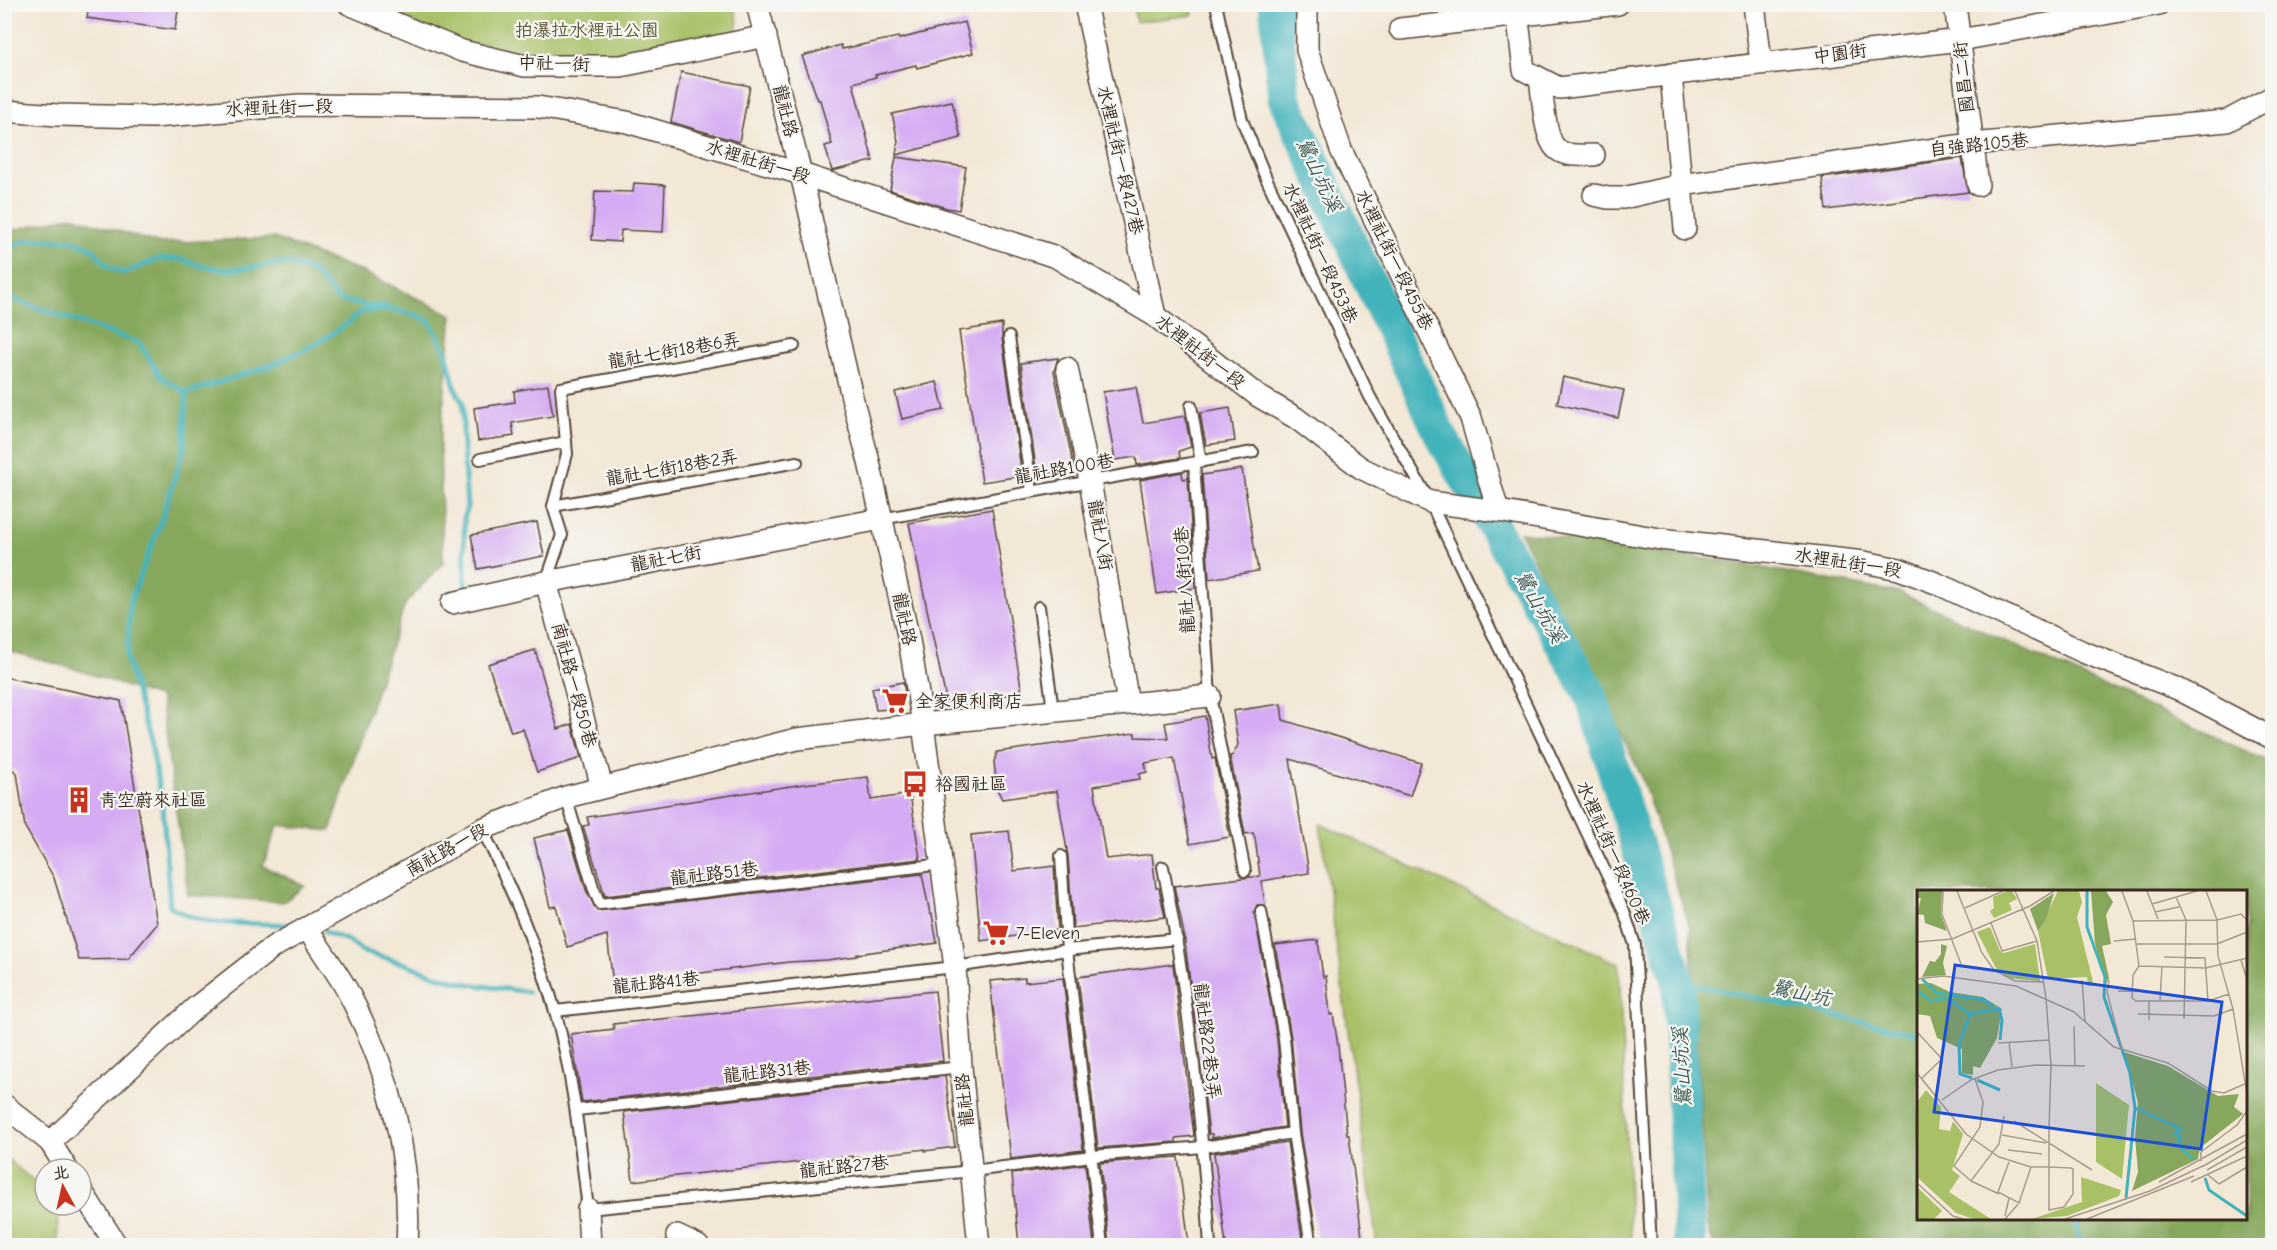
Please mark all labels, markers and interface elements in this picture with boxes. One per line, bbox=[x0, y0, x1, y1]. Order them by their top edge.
park label: 拍瀑拉水裡社公園 bbox=[515, 20, 659, 41]
street label: 中園街 bbox=[1812, 40, 1868, 68]
street label: 國昌二街 bbox=[1950, 40, 1978, 114]
street label: 中社一街 bbox=[518, 52, 590, 76]
street label: 龍社路 bbox=[768, 82, 802, 140]
street label: 水裡社街一段427巷 bbox=[1093, 83, 1147, 237]
street label: 水裡社街一段 bbox=[225, 96, 333, 120]
street label: 自強路105巷 bbox=[1928, 129, 2030, 161]
water label: 鷺山坑溪 bbox=[1292, 134, 1347, 217]
street label: 水裡社街一段 bbox=[703, 136, 813, 188]
street label: 水裡社街一段453巷 bbox=[1278, 179, 1362, 327]
street label: 水裡社街一段455巷 bbox=[1351, 186, 1437, 334]
street label: 水裡社街一段 bbox=[1151, 310, 1249, 394]
street label: 龍社七街18巷6弄 bbox=[606, 329, 742, 373]
street label: 龍社七街18巷2弄 bbox=[604, 446, 740, 490]
street label: 龍社路100巷 bbox=[1012, 450, 1116, 488]
street label: 龍社八街 bbox=[1083, 498, 1117, 572]
street label: 龍社八街10巷 bbox=[1171, 525, 1199, 635]
street label: 龍社七街 bbox=[629, 542, 703, 576]
street label: 水裡社街一段 bbox=[1793, 544, 1903, 582]
water label: 鷺山坑溪 bbox=[1510, 567, 1570, 648]
street label: 龍社路 bbox=[888, 590, 920, 648]
street label: 南社路一段50巷 bbox=[547, 620, 601, 750]
supermarket icon: 全家便利商店 bbox=[880, 686, 910, 716]
place label: 全家便利商店 bbox=[915, 691, 1023, 712]
bus stop icon: 裕國社區 bbox=[900, 769, 930, 799]
place label: 裕國社區 bbox=[935, 774, 1007, 795]
street label: 水裡社街一段460巷 bbox=[1572, 778, 1654, 928]
building icon: 青空蔚來社區 bbox=[64, 785, 94, 815]
place label: 青空蔚來社區 bbox=[99, 790, 207, 811]
street label: 南社路一段 bbox=[403, 819, 491, 881]
street label: 龍社路51巷 bbox=[669, 858, 759, 890]
inset map bbox=[1917, 890, 2247, 1220]
supermarket icon: 7-Eleven bbox=[981, 918, 1011, 948]
place label: 7-Eleven bbox=[1016, 923, 1080, 944]
street label: 龍社路41巷 bbox=[611, 968, 701, 998]
water label: 鷺山坑 bbox=[1769, 976, 1835, 1011]
street label: 龍社路22巷3弄 bbox=[1189, 981, 1225, 1101]
water label: 鷺山坑溪 bbox=[1668, 1025, 1696, 1108]
street label: 龍社路31巷 bbox=[722, 1057, 812, 1087]
street label: 龍社路 bbox=[952, 1072, 978, 1128]
street label: 龍社路27巷 bbox=[798, 1152, 890, 1182]
north arrow bbox=[33, 1157, 93, 1217]
text: 北 bbox=[52, 1163, 70, 1183]

